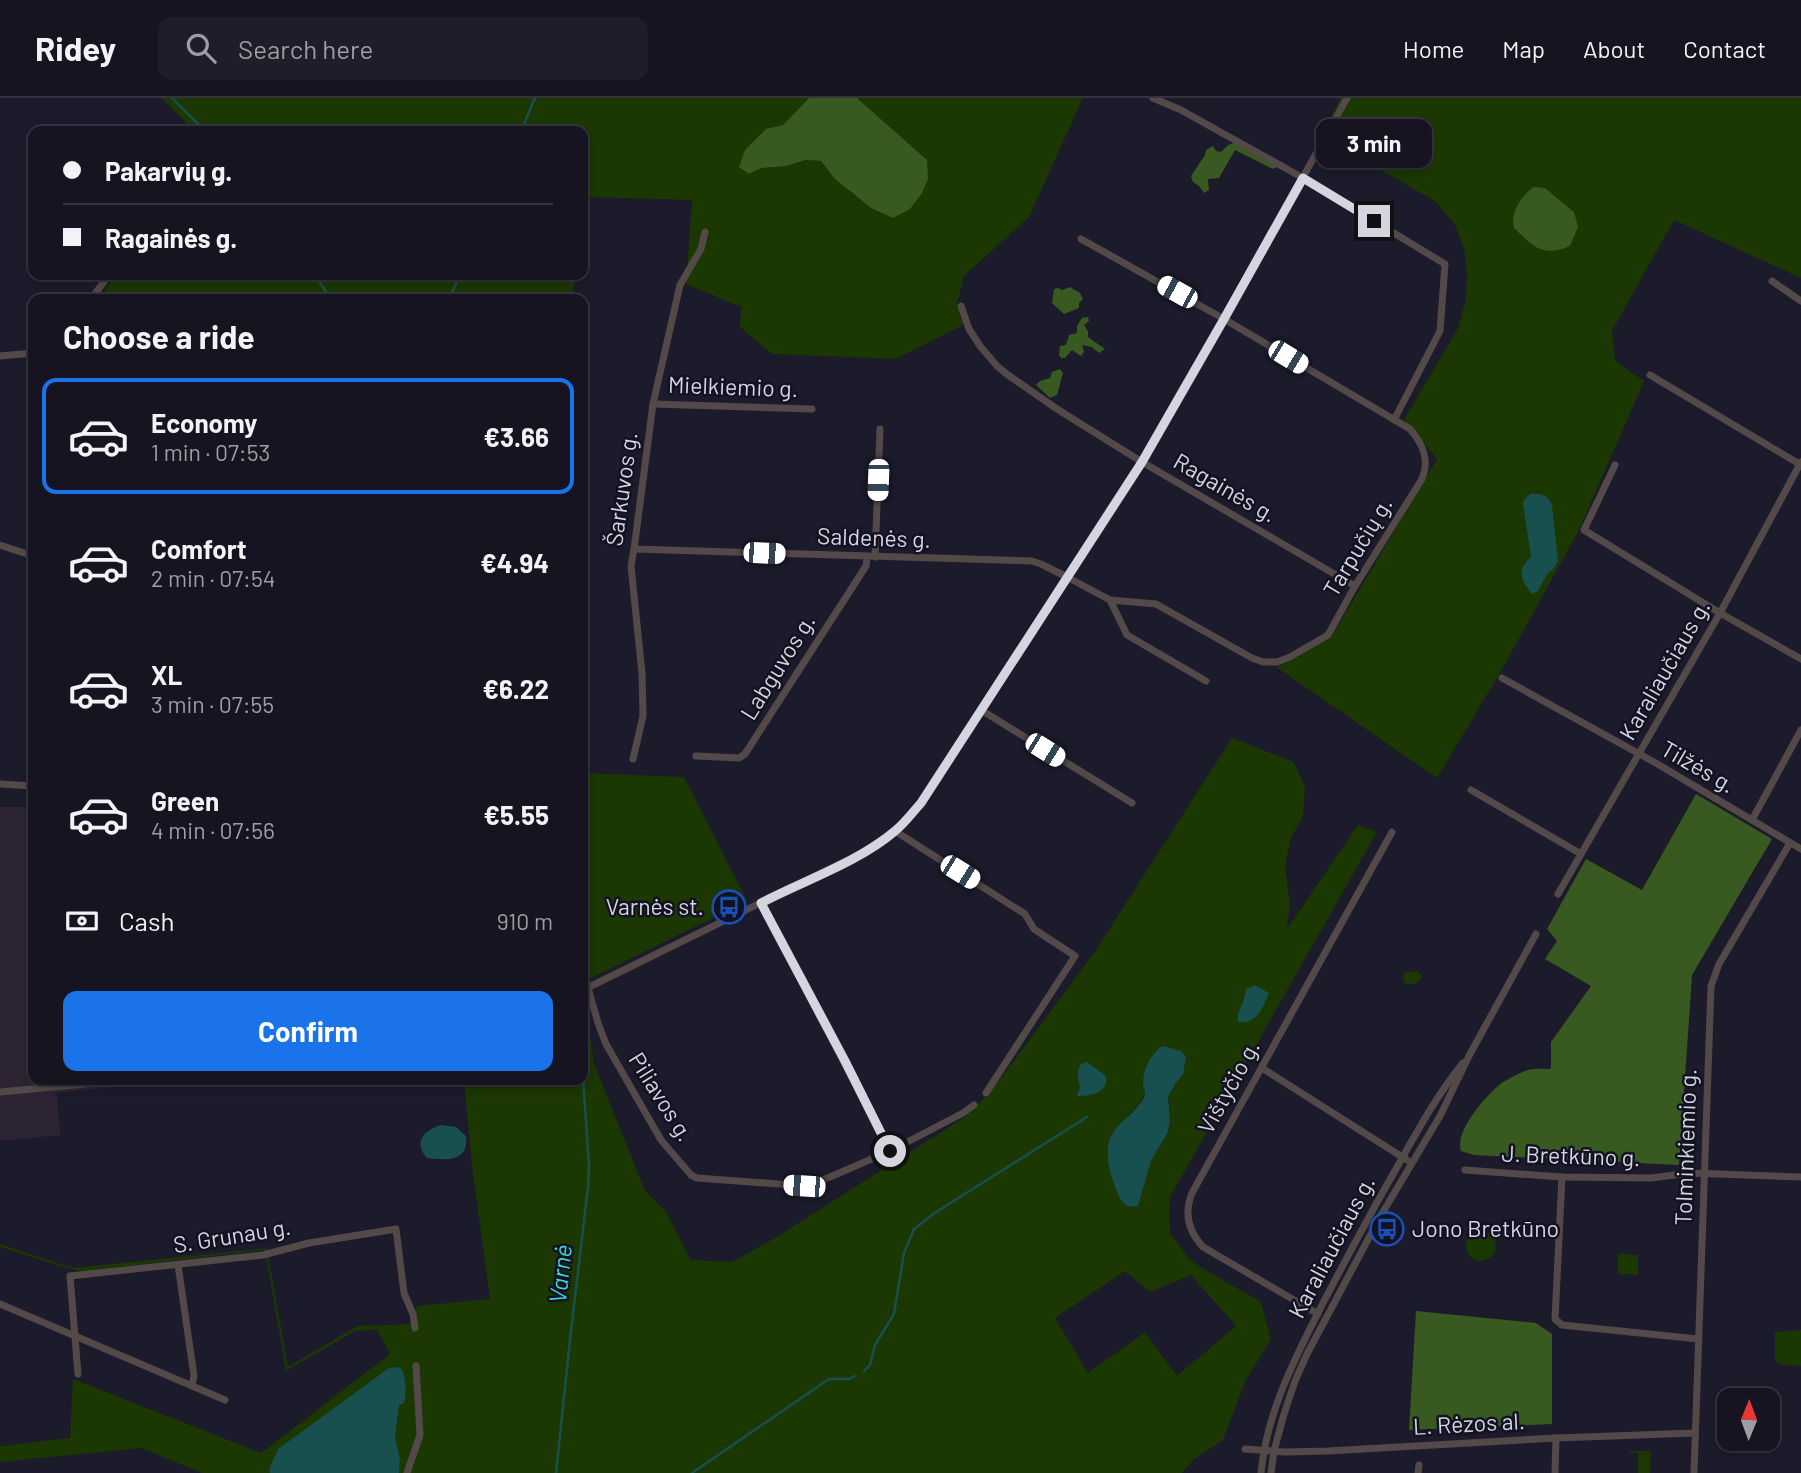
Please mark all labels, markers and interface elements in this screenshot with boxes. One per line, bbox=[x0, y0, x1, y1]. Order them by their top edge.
search box bbox=[158, 17, 648, 80]
text: Ridey bbox=[35, 28, 116, 68]
icon: search bbox=[182, 29, 220, 67]
text: Search here bbox=[238, 33, 373, 64]
text: Home bbox=[1403, 34, 1464, 63]
text: Map bbox=[1502, 34, 1545, 63]
text: About bbox=[1583, 34, 1645, 63]
text: Contact bbox=[1683, 34, 1766, 63]
callout: 3 min bbox=[1316, 120, 1432, 169]
text: 3 min bbox=[1347, 129, 1401, 157]
text: Pakarvių g. bbox=[105, 155, 232, 186]
route end bbox=[1358, 205, 1390, 237]
text: Ragainės g. bbox=[105, 222, 237, 253]
car bbox=[1154, 273, 1201, 311]
text: Choose a ride bbox=[63, 317, 255, 355]
car bbox=[1265, 337, 1312, 377]
street label: Mielkiemio g. bbox=[667, 370, 799, 402]
icon: car bbox=[67, 405, 130, 468]
text: Economy bbox=[151, 407, 257, 438]
text: €3.66 bbox=[484, 421, 549, 452]
street label: Šarkuvos g. bbox=[599, 430, 643, 548]
text: 1 min · 07:53 bbox=[151, 438, 270, 466]
street label: Ragainės g. bbox=[1169, 446, 1282, 528]
car bbox=[867, 459, 890, 501]
street label: Tarpučių g. bbox=[1316, 492, 1398, 601]
street label: Saldenės g. bbox=[817, 521, 931, 553]
icon: car bbox=[67, 531, 130, 594]
text: Comfort bbox=[151, 533, 247, 564]
car bbox=[743, 542, 786, 564]
text: €4.94 bbox=[480, 547, 549, 578]
text: 2 min · 07:54 bbox=[151, 564, 275, 592]
street label: Karaliaučiaus g. bbox=[1613, 594, 1716, 745]
street label: Labguvos g. bbox=[734, 608, 821, 725]
icon: car bbox=[67, 657, 130, 720]
text: XL bbox=[151, 659, 182, 690]
text: €6.22 bbox=[482, 673, 549, 704]
text: 3 min · 07:55 bbox=[151, 690, 274, 718]
car bbox=[1022, 730, 1069, 770]
street label: Tilžės g. bbox=[1657, 734, 1740, 798]
icon: car bbox=[67, 783, 130, 846]
text: Green bbox=[151, 785, 219, 816]
text: €5.55 bbox=[483, 799, 549, 830]
text: 4 min · 07:56 bbox=[151, 816, 275, 844]
car bbox=[937, 852, 984, 892]
bus stop icon: Varnės st. bbox=[710, 888, 748, 926]
place label: Varnės st. bbox=[606, 892, 704, 920]
icon: cash bbox=[63, 902, 101, 940]
text: Cash bbox=[119, 905, 174, 936]
text: 910 m bbox=[497, 907, 553, 935]
button: Confirm bbox=[63, 991, 553, 1071]
street label: Vištyčio g. bbox=[1191, 1035, 1265, 1138]
street label: Piliavos g. bbox=[624, 1047, 700, 1146]
street label: Tolminkiemio g. bbox=[1668, 1068, 1702, 1226]
route start bbox=[874, 1135, 906, 1167]
street label: J. Bretkūno g. bbox=[1501, 1139, 1641, 1171]
street label: Karaliaučiaus g. bbox=[1282, 1170, 1380, 1323]
car bbox=[783, 1174, 826, 1198]
bus stop icon: Jono Bretkūno bbox=[1368, 1210, 1406, 1248]
street label: S. Grunau g. bbox=[171, 1212, 293, 1258]
place label: Jono Bretkūno bbox=[1412, 1214, 1559, 1242]
water label: Varnė bbox=[542, 1243, 577, 1305]
north arrow bbox=[1717, 1388, 1780, 1451]
map controls bbox=[1717, 1388, 1780, 1451]
street label: L. Rėzos al. bbox=[1412, 1406, 1526, 1440]

